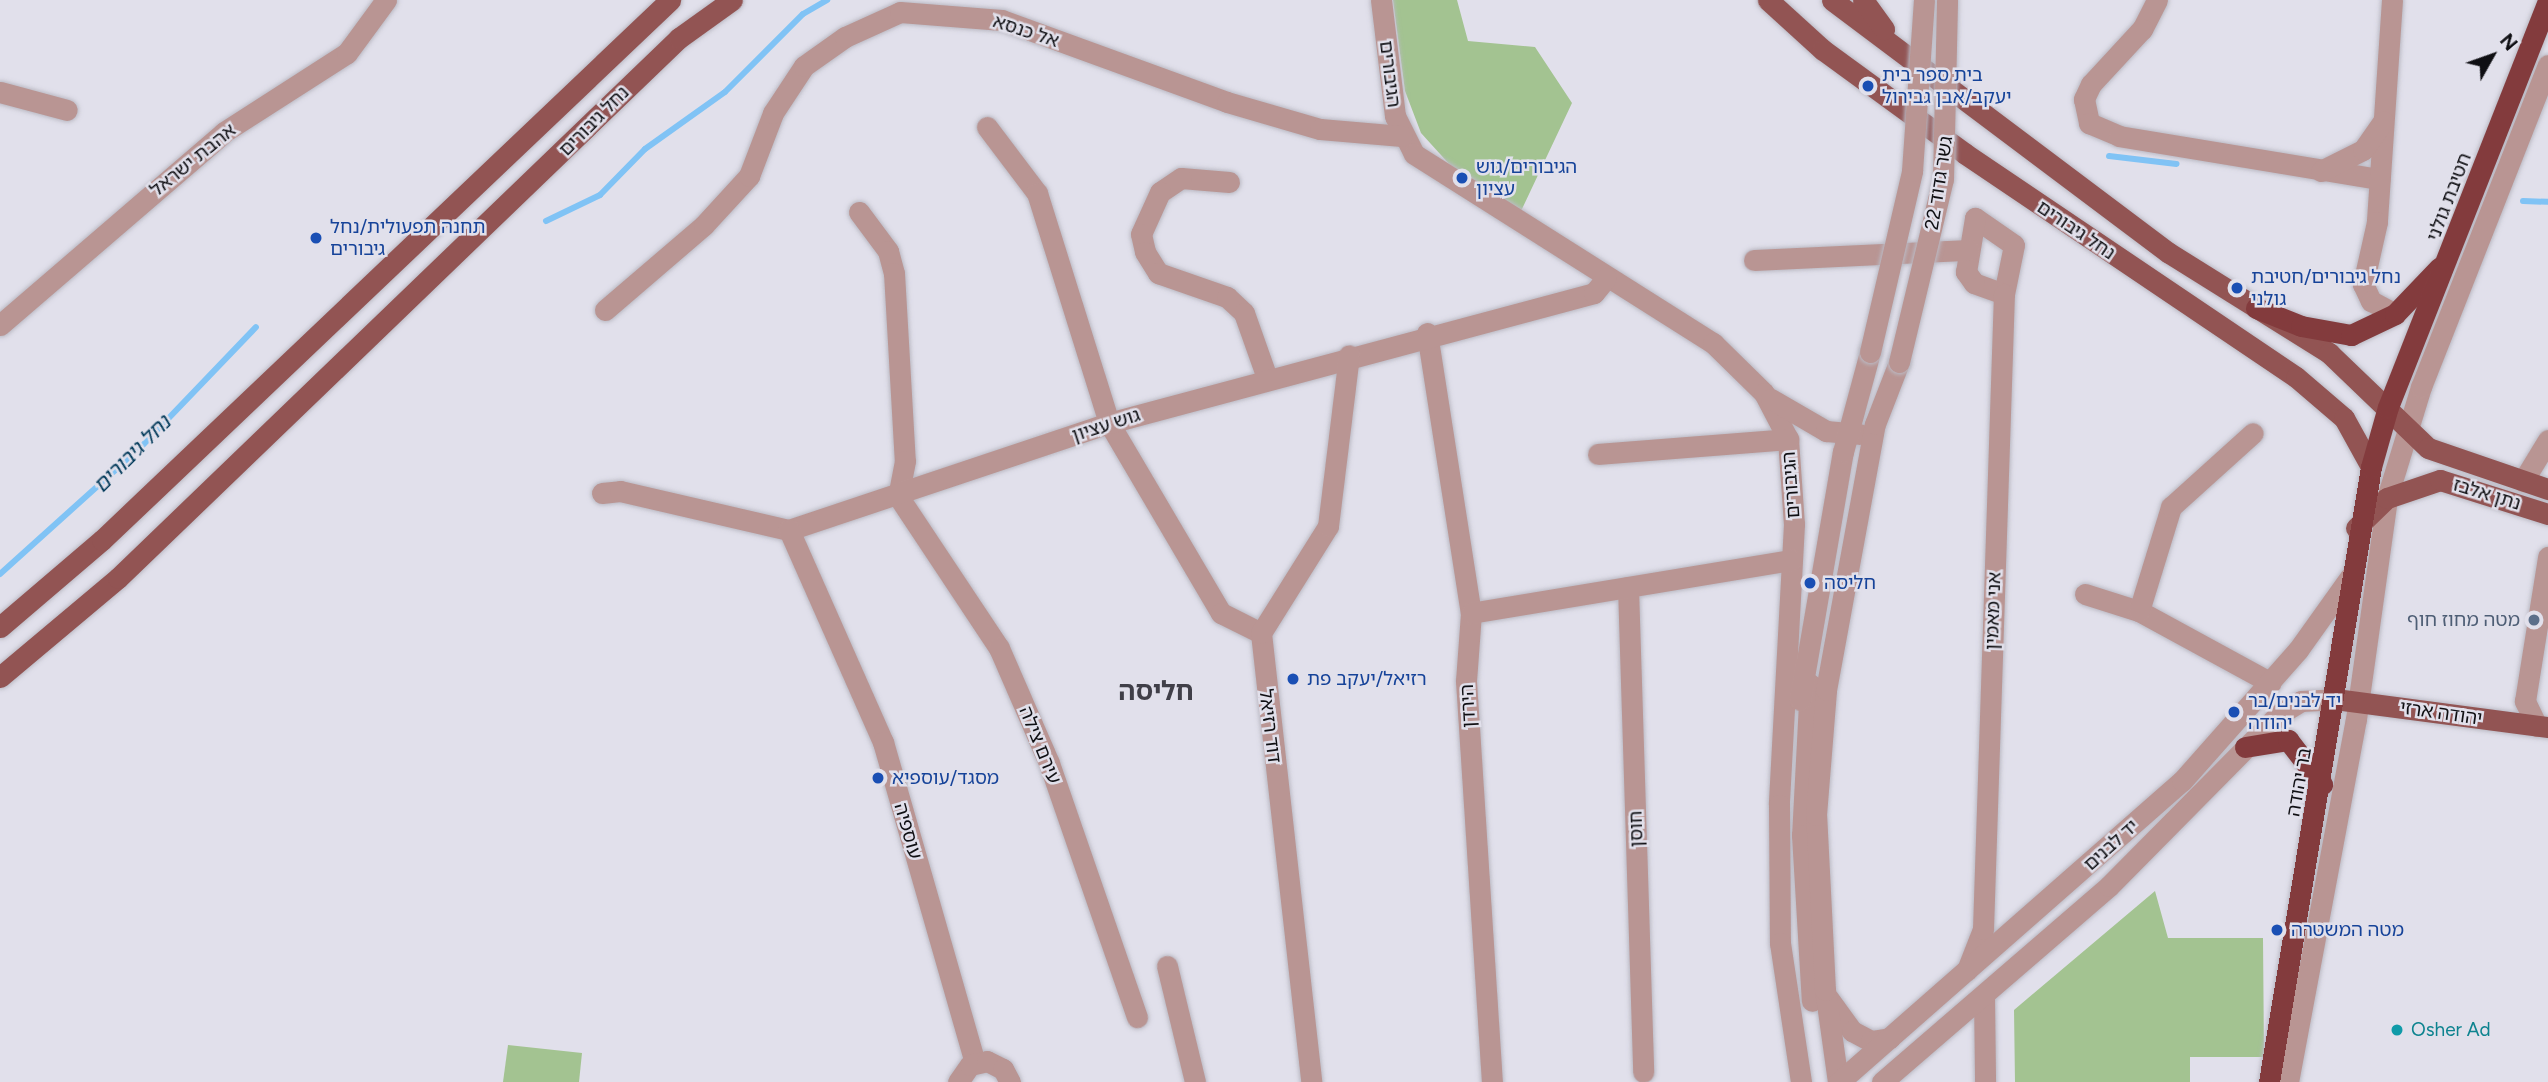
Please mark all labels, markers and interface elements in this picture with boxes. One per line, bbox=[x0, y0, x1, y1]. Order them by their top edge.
street label: אל כנסא bbox=[990, 10, 1062, 52]
north arrow bbox=[2457, 21, 2527, 91]
text: N bbox=[2495, 29, 2522, 55]
street label: הגיבורים bbox=[1375, 39, 1405, 109]
place label: בית ספר בית יעקב/אבן גבירול bbox=[1882, 64, 2012, 108]
marker: בית ספר בית יעקב/אבן גבירול bbox=[1860, 78, 1876, 94]
street label: נחל גיבורים bbox=[554, 81, 634, 161]
street label: אהבת ישראל bbox=[146, 119, 240, 201]
street label: גשר גדוד 22 bbox=[1920, 134, 1958, 232]
street label: חטיבת גולני bbox=[2422, 150, 2476, 244]
place label: הגיבורים/גוש עציון bbox=[1476, 156, 1577, 200]
marker: הגיבורים/גוש עציון bbox=[1454, 170, 1470, 186]
street label: נחל גיבורים bbox=[2032, 195, 2120, 265]
place label: תחנה תפעולית/נחל גיבורים bbox=[330, 216, 486, 260]
marker: תחנה תפעולית/נחל גיבורים bbox=[308, 230, 324, 246]
place label: נחל גיבורים/חטיבת גולני bbox=[2251, 266, 2401, 310]
marker: נחל גיבורים/חטיבת גולני bbox=[2229, 280, 2245, 296]
street label: גוש עציון bbox=[1069, 403, 1143, 447]
water label: נחל גיבורים bbox=[88, 410, 176, 498]
street label: הגיבורים bbox=[1777, 451, 1805, 519]
street label: נתן אלבז bbox=[2451, 473, 2523, 515]
place label: חליסה bbox=[1824, 572, 1876, 594]
street label: אני מאמין bbox=[1980, 572, 2006, 650]
marker: חליסה bbox=[1802, 575, 1818, 591]
place label: מטה מחוז חוף bbox=[2407, 609, 2520, 631]
marker: מטה מחוז חוף bbox=[2526, 612, 2542, 628]
place label: רזיאל/יעקב פת bbox=[1307, 668, 1427, 690]
marker: רזיאל/יעקב פת bbox=[1285, 671, 1301, 687]
district label: חליסה bbox=[1118, 676, 1194, 708]
street label: הירדן bbox=[1455, 684, 1481, 728]
street label: דוד רזיאל bbox=[1254, 688, 1286, 764]
place label: יד לבנים/בר יהודה bbox=[2248, 690, 2341, 734]
street label: יהודה ארזי bbox=[2398, 696, 2484, 730]
street label: עירם צילה bbox=[1014, 703, 1066, 787]
marker: יד לבנים/בר יהודה bbox=[2226, 704, 2242, 720]
street label: בר יהודה bbox=[2282, 746, 2316, 818]
place label: מסגד/עוספיא bbox=[892, 767, 999, 789]
marker: מסגד/עוספיא bbox=[870, 770, 886, 786]
street label: עוספיה bbox=[889, 800, 927, 862]
street label: חוסן bbox=[1624, 810, 1648, 848]
street label: יד לבנים bbox=[2079, 815, 2143, 875]
place label: מטה המשטרה bbox=[2291, 919, 2404, 941]
marker: מטה המשטרה bbox=[2269, 922, 2285, 938]
place label: Osher Ad bbox=[2411, 1019, 2491, 1041]
marker: Osher Ad bbox=[2389, 1022, 2405, 1038]

